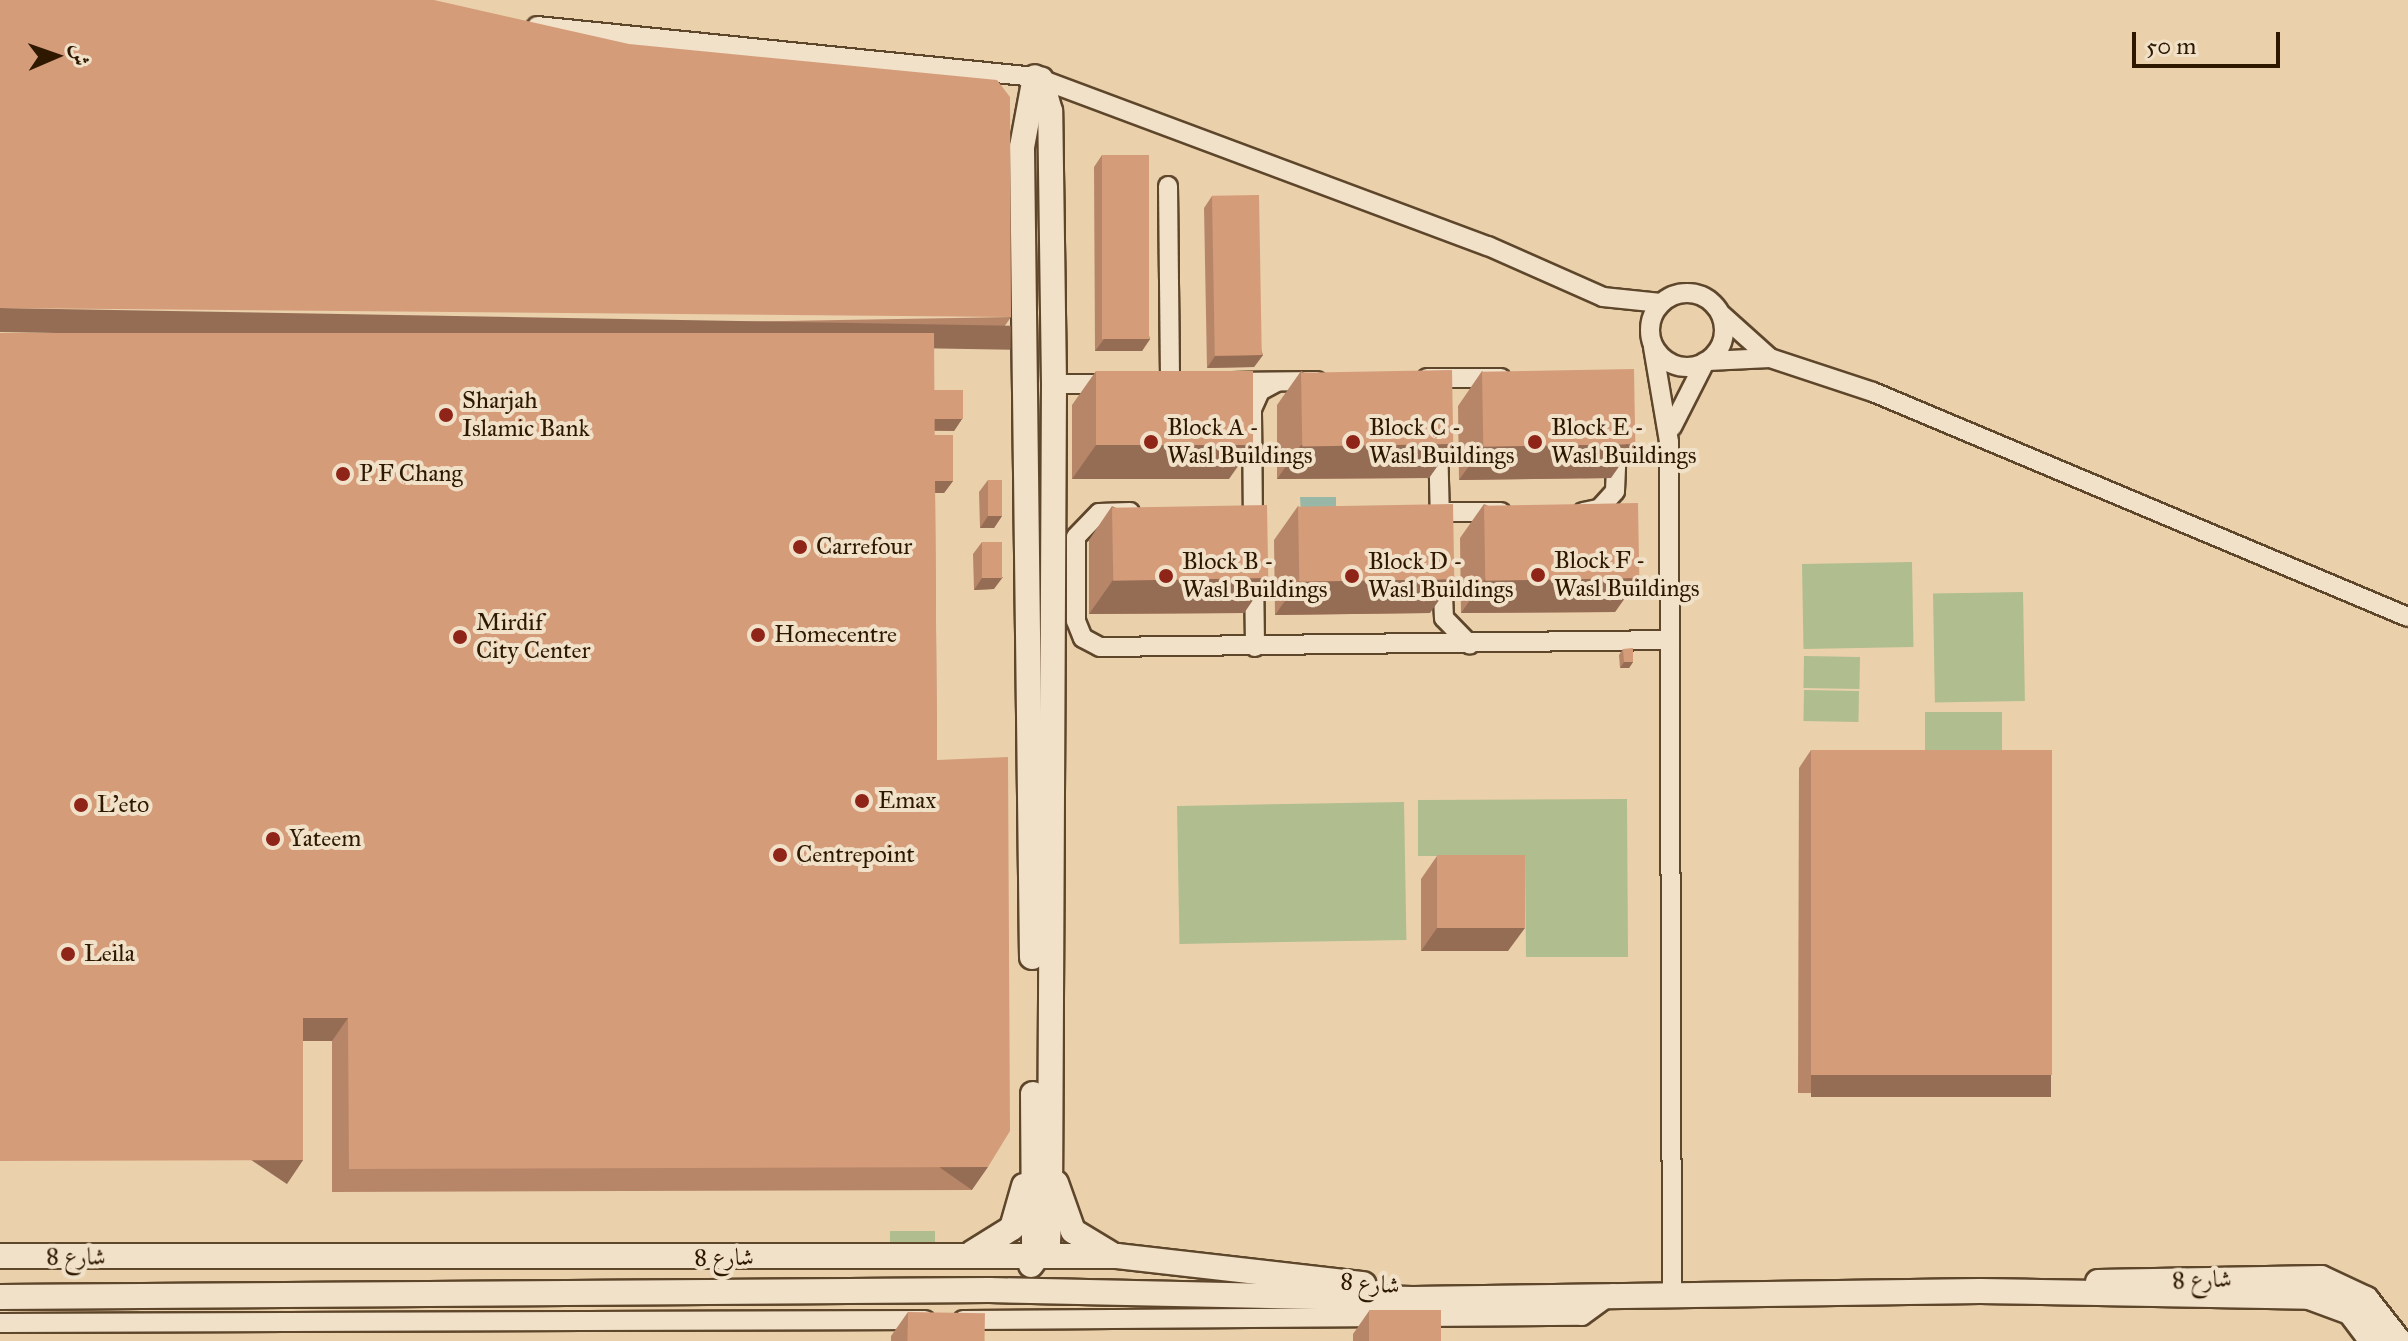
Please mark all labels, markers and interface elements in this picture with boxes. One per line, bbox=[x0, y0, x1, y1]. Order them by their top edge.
north arrow bbox=[16, 16, 96, 96]
scale bar bbox=[2136, 16, 2284, 66]
text: 50 m bbox=[2146, 31, 2196, 61]
text: ش bbox=[67, 44, 94, 67]
place label: Sharjah Islamic Bank bbox=[462, 387, 590, 443]
marker: Sharjah Islamic Bank bbox=[437, 406, 455, 424]
place label: Block A - Wasl Buildings bbox=[1167, 414, 1312, 470]
place label: Block C - Wasl Buildings bbox=[1369, 414, 1514, 470]
place label: Block E - Wasl Buildings bbox=[1551, 414, 1696, 470]
marker: Block A - Wasl Buildings bbox=[1142, 433, 1160, 451]
marker: Block C - Wasl Buildings bbox=[1344, 433, 1362, 451]
marker: Block E - Wasl Buildings bbox=[1526, 433, 1544, 451]
place label: P F Chang bbox=[359, 460, 463, 488]
marker: P F Chang bbox=[334, 465, 352, 483]
place label: Carrefour bbox=[816, 533, 912, 561]
marker: Carrefour bbox=[791, 538, 809, 556]
place label: Block F - Wasl Buildings bbox=[1554, 547, 1699, 603]
place label: Block B - Wasl Buildings bbox=[1182, 548, 1327, 604]
place label: Block D - Wasl Buildings bbox=[1368, 548, 1513, 604]
marker: Block F - Wasl Buildings bbox=[1529, 566, 1547, 584]
marker: Block B - Wasl Buildings bbox=[1157, 567, 1175, 585]
marker: Block D - Wasl Buildings bbox=[1343, 567, 1361, 585]
place label: Mirdif City Center bbox=[476, 609, 590, 665]
place label: Homecentre bbox=[774, 621, 897, 649]
marker: Homecentre bbox=[749, 626, 767, 644]
marker: Mirdif City Center bbox=[451, 628, 469, 646]
place label: Emax bbox=[878, 787, 936, 815]
place label: L’eto bbox=[97, 791, 149, 819]
marker: Emax bbox=[853, 792, 871, 810]
marker: L’eto bbox=[72, 796, 90, 814]
place label: Yateem bbox=[289, 825, 362, 853]
marker: Yateem bbox=[264, 830, 282, 848]
place label: Centrepoint bbox=[796, 841, 915, 869]
marker: Centrepoint bbox=[771, 846, 789, 864]
place label: Leila bbox=[84, 940, 135, 968]
marker: Leila bbox=[59, 945, 77, 963]
street label: شارع 8 bbox=[46, 1242, 106, 1272]
street label: شارع 8 bbox=[694, 1244, 754, 1272]
street label: شارع 8 bbox=[2172, 1265, 2232, 1295]
street label: شارع 8 bbox=[1339, 1267, 1401, 1301]

